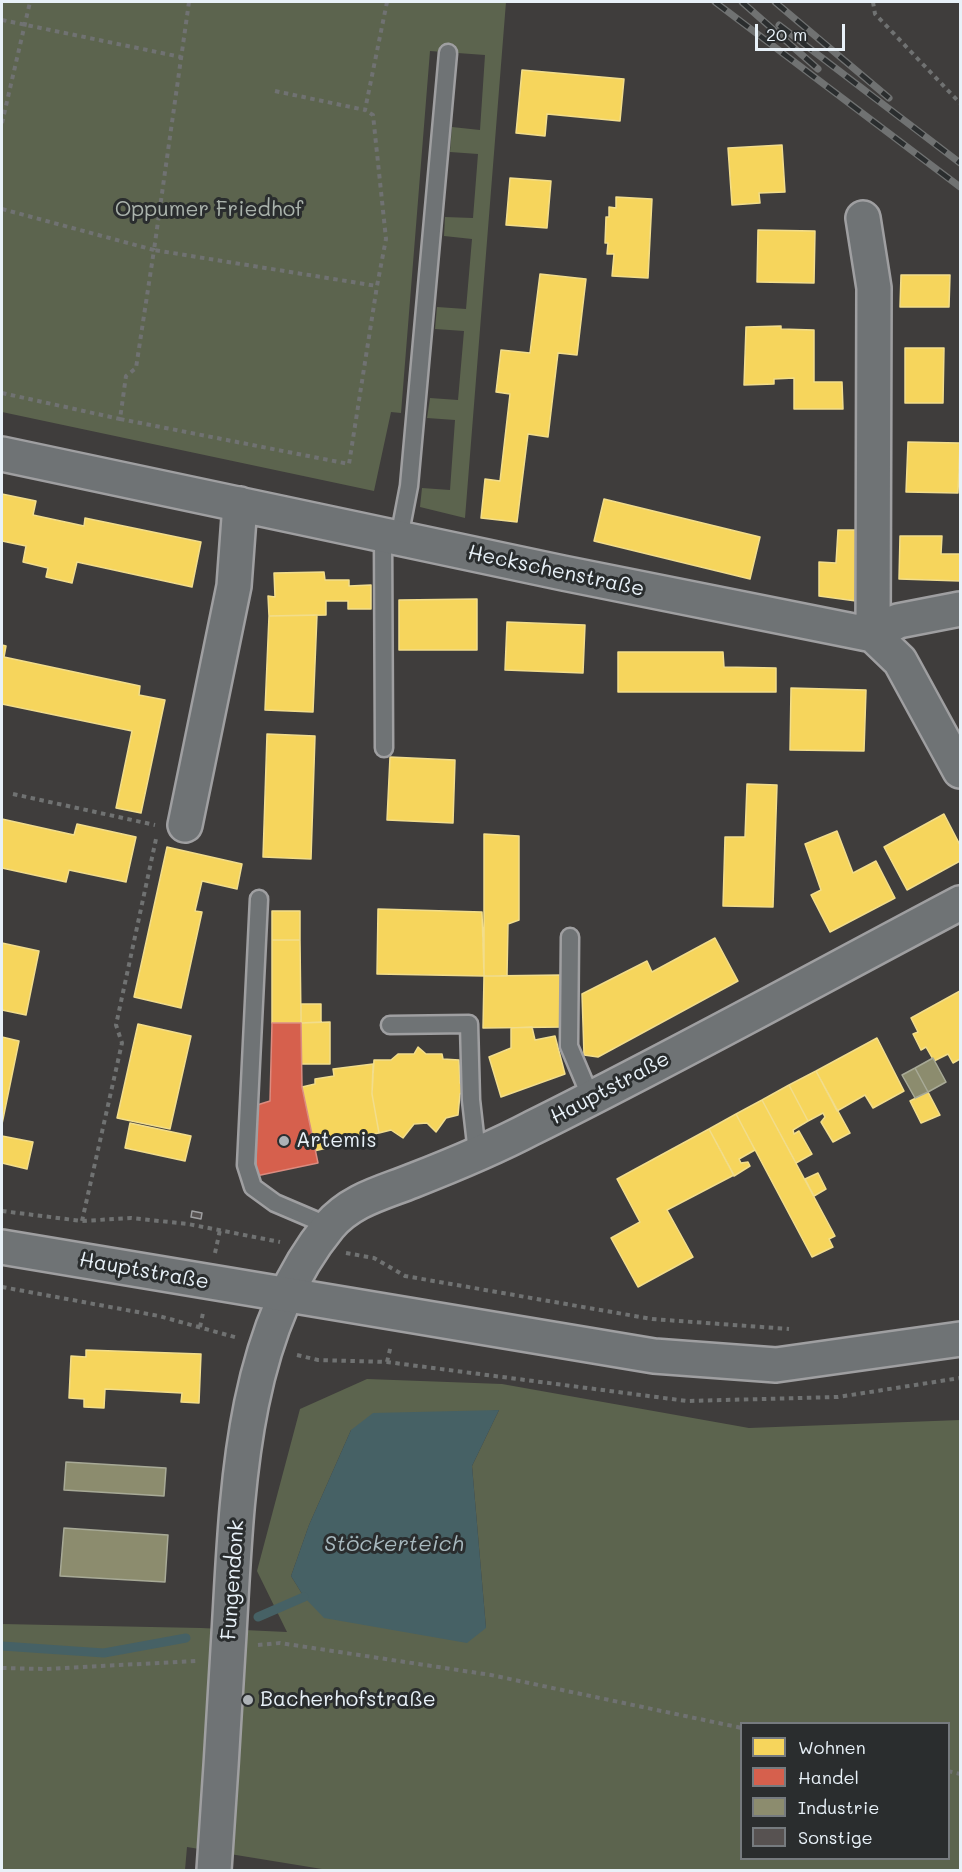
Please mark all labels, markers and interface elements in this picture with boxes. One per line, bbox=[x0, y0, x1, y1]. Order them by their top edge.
scale bar bbox=[758, 12, 848, 50]
text: 20 m bbox=[766, 22, 807, 46]
park label: Oppumer Friedhof bbox=[115, 197, 303, 223]
street label: Heckschenstraße bbox=[465, 540, 647, 602]
street label: Hauptstraße bbox=[546, 1046, 674, 1130]
place label: Artemis bbox=[296, 1128, 377, 1154]
marker: Artemis bbox=[277, 1134, 291, 1148]
street label: Hauptstraße bbox=[77, 1247, 211, 1295]
street label: Fungendonk bbox=[216, 1519, 250, 1641]
water label: Stöckerteich bbox=[324, 1531, 464, 1557]
place label: Bacherhofstraße bbox=[260, 1687, 436, 1713]
marker: Bacherhofstraße bbox=[241, 1693, 255, 1707]
legend bbox=[740, 1722, 950, 1860]
text: Wohnen bbox=[798, 1735, 866, 1759]
text: Handel bbox=[798, 1765, 859, 1789]
text: Industrie bbox=[798, 1795, 879, 1819]
text: Sonstige bbox=[798, 1825, 873, 1849]

